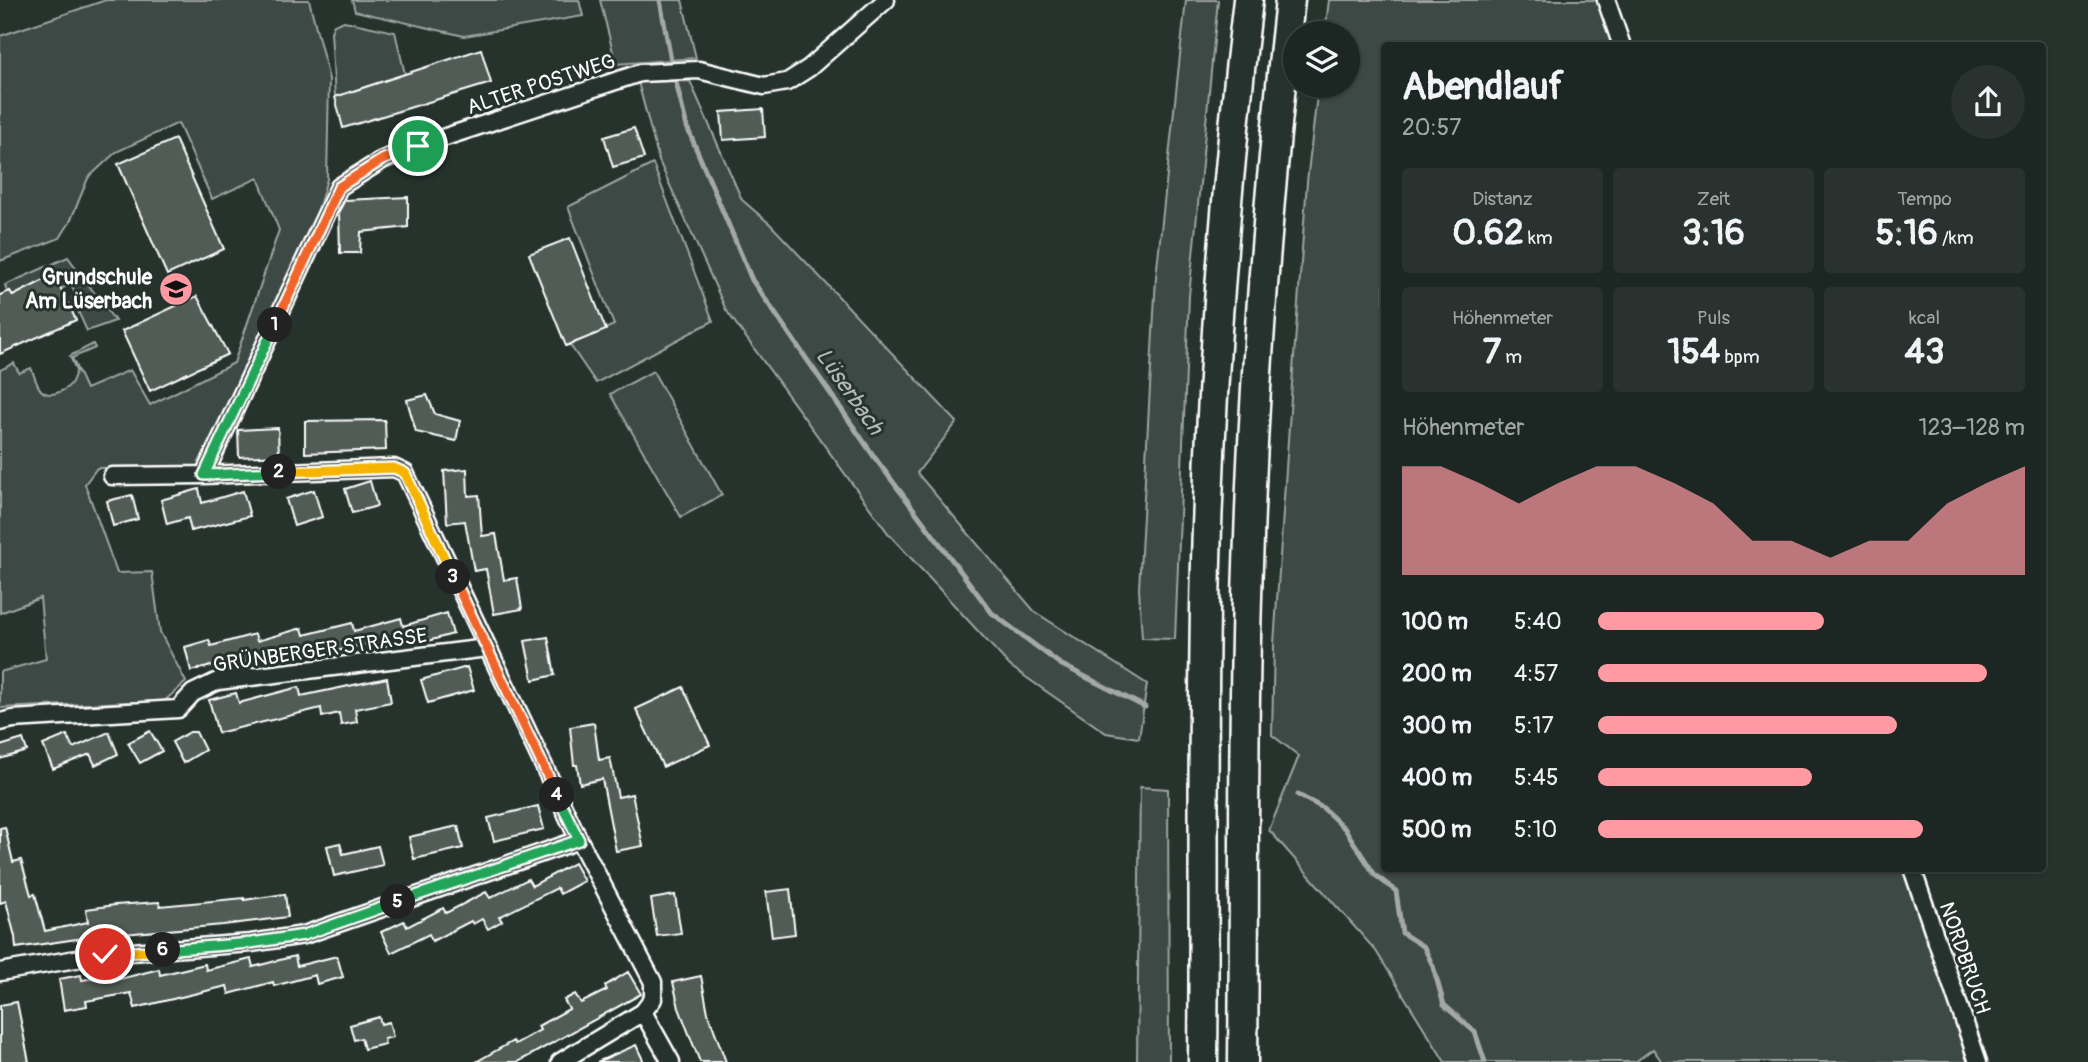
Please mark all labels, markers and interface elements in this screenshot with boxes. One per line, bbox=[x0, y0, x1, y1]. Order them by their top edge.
map controls bbox=[1283, 21, 1360, 98]
button: layers bbox=[1283, 21, 1360, 98]
street label: ALTER POSTWEG bbox=[463, 48, 619, 121]
text: Abendlauf bbox=[1402, 63, 1564, 111]
button: share bbox=[1951, 65, 2025, 139]
text: 20:57 bbox=[1402, 113, 1461, 142]
pin bbox=[388, 116, 448, 176]
icon: arrive bbox=[399, 127, 437, 165]
text: Distanz bbox=[1472, 187, 1533, 211]
text: Zeit bbox=[1697, 187, 1730, 211]
text: Tempo bbox=[1897, 187, 1952, 211]
text: 0.62 bbox=[1452, 211, 1524, 255]
text: 3:16 bbox=[1682, 211, 1745, 255]
text: 5:16 bbox=[1875, 211, 1938, 255]
text: km bbox=[1524, 226, 1553, 250]
text: /km bbox=[1938, 226, 1974, 250]
place label: Grundschule Am Lüserbach bbox=[25, 264, 153, 315]
school or university icon: Grundschule Am Lüserbach bbox=[157, 270, 195, 308]
text: Höhenmeter bbox=[1452, 306, 1553, 330]
text: Puls bbox=[1697, 306, 1730, 330]
text: kcal bbox=[1909, 306, 1940, 330]
pin: 1 bbox=[258, 308, 292, 342]
text: 1 bbox=[271, 312, 278, 336]
text: 7 bbox=[1483, 330, 1501, 374]
text: 154 bbox=[1667, 330, 1720, 374]
text: 43 bbox=[1905, 330, 1944, 374]
water label: Lüserbach bbox=[809, 342, 891, 441]
text: m bbox=[1501, 345, 1522, 369]
text: bpm bbox=[1720, 345, 1760, 369]
text: Höhenmeter bbox=[1402, 413, 1524, 442]
text: 123–128 m bbox=[1919, 413, 2025, 442]
pin: 2 bbox=[262, 454, 296, 490]
text: 2 bbox=[273, 459, 284, 483]
pin: 3 bbox=[435, 560, 470, 594]
text: 3 bbox=[447, 564, 458, 588]
text: 100 m bbox=[1402, 607, 1468, 636]
text: 5:40 bbox=[1514, 607, 1562, 636]
street label: GRÜNBERGER STRASSE bbox=[211, 622, 429, 679]
text: 200 m bbox=[1402, 659, 1472, 688]
text: 4:57 bbox=[1514, 659, 1558, 688]
text: 300 m bbox=[1402, 711, 1472, 740]
text: 5:17 bbox=[1514, 711, 1554, 740]
text: 400 m bbox=[1402, 763, 1472, 792]
text: 5:45 bbox=[1514, 763, 1558, 792]
pin: 4 bbox=[540, 778, 574, 812]
text: 4 bbox=[551, 782, 562, 806]
text: 500 m bbox=[1402, 815, 1471, 844]
text: 5:10 bbox=[1514, 815, 1557, 844]
pin: 5 bbox=[380, 884, 416, 920]
text: 5 bbox=[392, 889, 403, 913]
street label: NORDBRUCH bbox=[1933, 898, 1996, 1018]
pin bbox=[75, 924, 135, 984]
pin: 6 bbox=[146, 932, 180, 968]
icon: check bbox=[86, 935, 124, 973]
text: 6 bbox=[157, 937, 168, 961]

